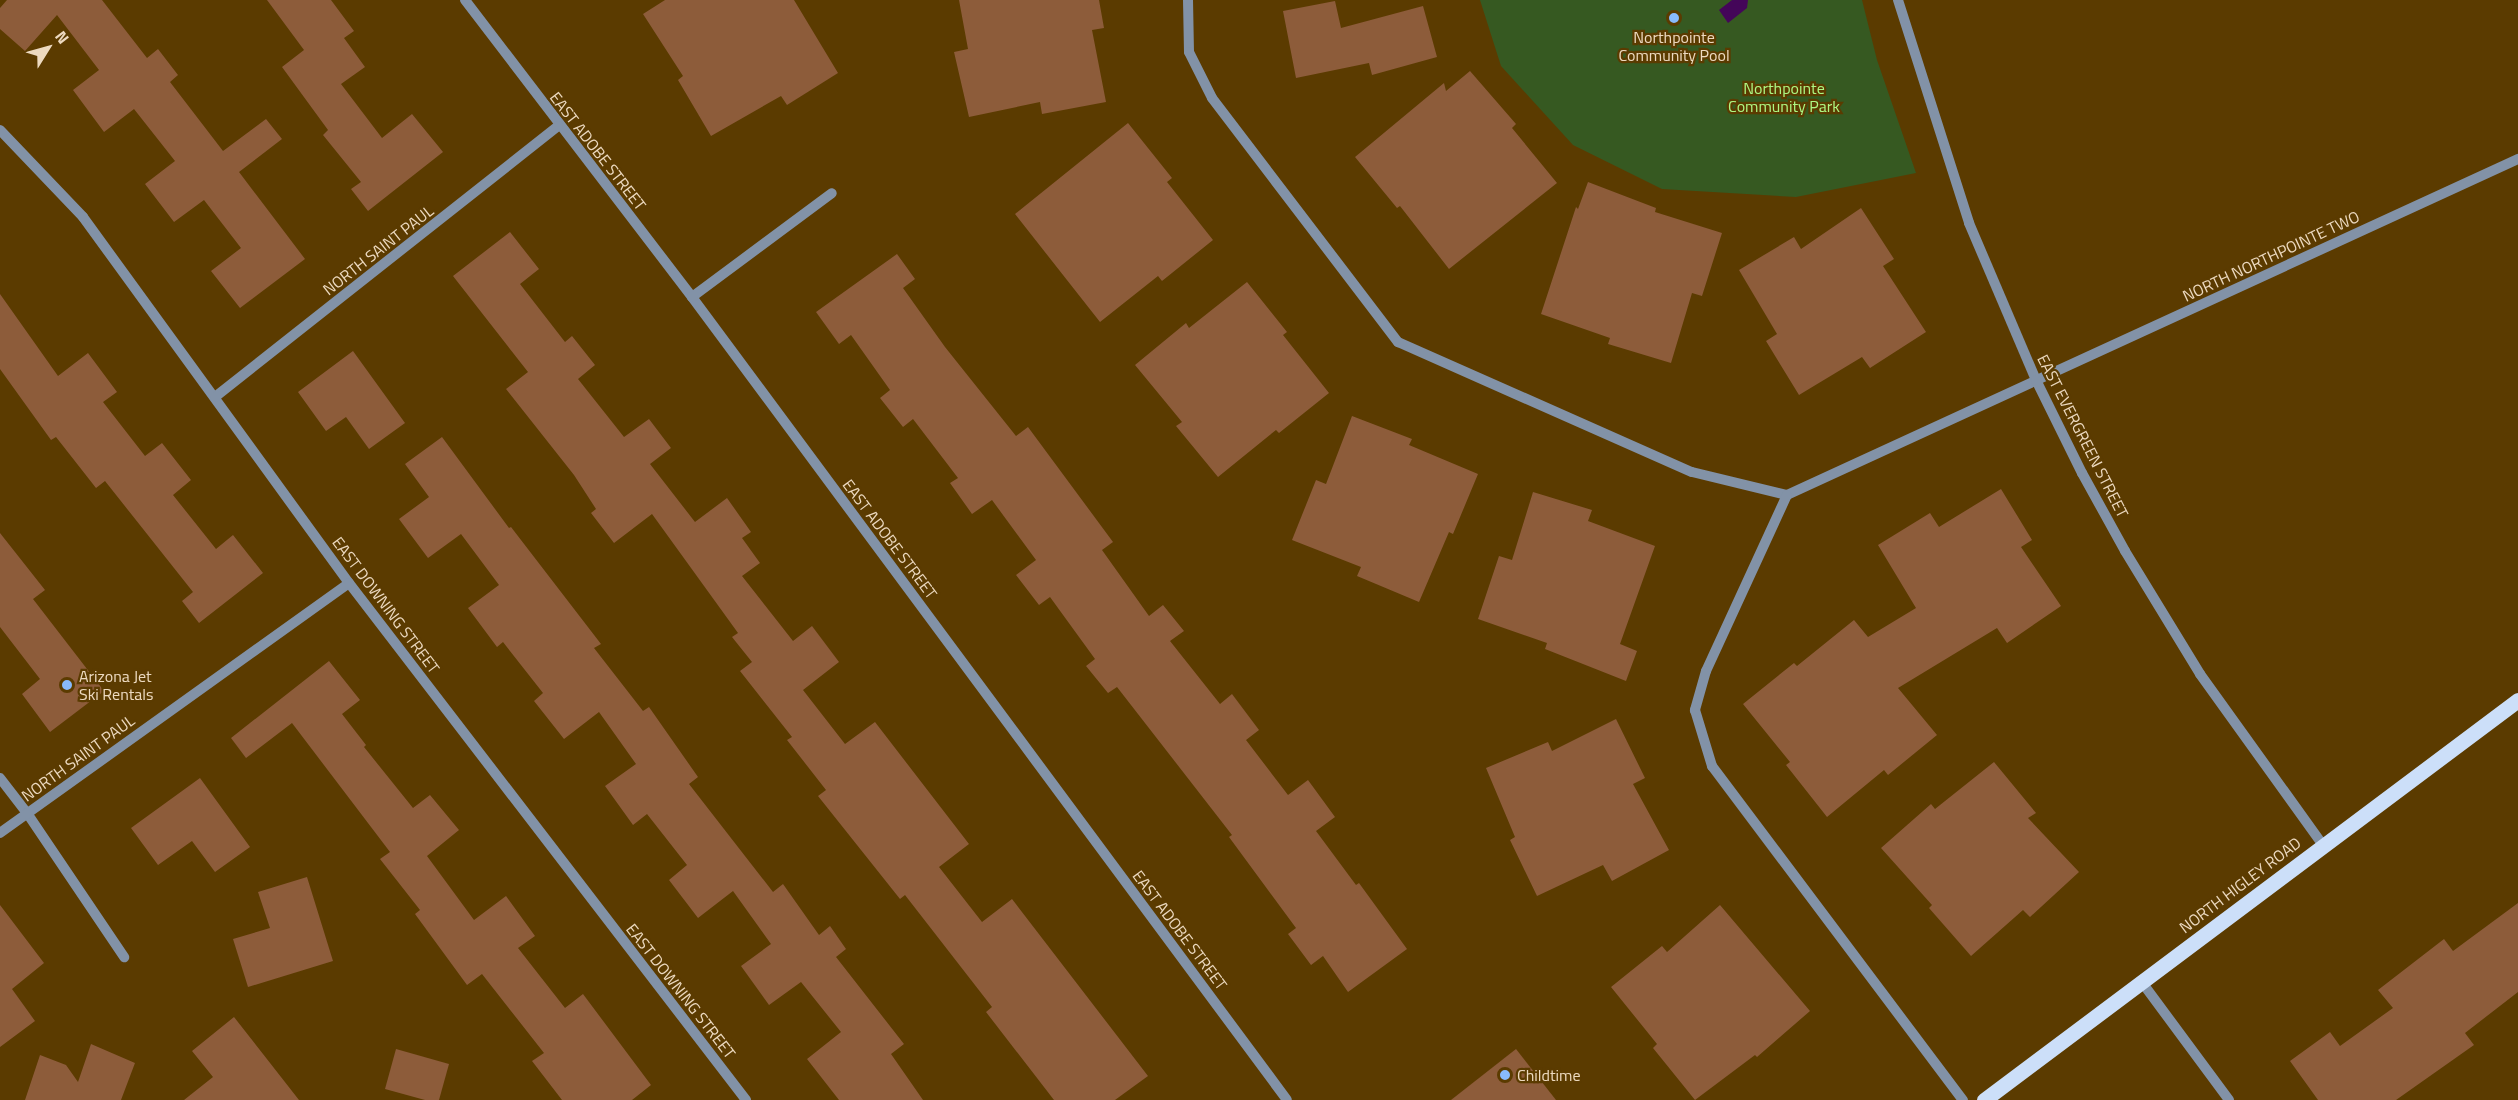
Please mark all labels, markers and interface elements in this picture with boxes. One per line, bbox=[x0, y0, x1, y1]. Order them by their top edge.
marker: Northpointe Community Pool bbox=[1667, 11, 1681, 25]
north arrow bbox=[18, 18, 78, 78]
text: N bbox=[49, 26, 75, 49]
place label: Northpointe Community Pool bbox=[1618, 27, 1730, 65]
park label: Northpointe Community Park bbox=[1728, 78, 1840, 116]
street label: EAST ADOBE STREET bbox=[546, 88, 650, 214]
street label: NORTH SAINT PAUL bbox=[319, 201, 437, 299]
street label: NORTH NORTHPOINTE TWO bbox=[2180, 207, 2362, 305]
street label: EAST EVERGREEN STREET bbox=[2033, 351, 2133, 521]
street label: EAST ADOBE STREET bbox=[839, 475, 941, 603]
street label: EAST DOWNING STREET bbox=[328, 533, 444, 677]
place label: Arizona Jet Ski Rentals bbox=[79, 666, 153, 704]
marker: Arizona Jet Ski Rentals bbox=[60, 678, 74, 692]
street label: NORTH SAINT PAUL bbox=[18, 711, 138, 805]
street label: NORTH HIGLEY ROAD bbox=[2175, 833, 2305, 937]
street label: EAST ADOBE STREET bbox=[1129, 866, 1231, 994]
street label: EAST DOWNING STREET bbox=[622, 920, 740, 1062]
place label: Childtime bbox=[1517, 1065, 1581, 1085]
marker: Childtime bbox=[1498, 1068, 1512, 1082]

